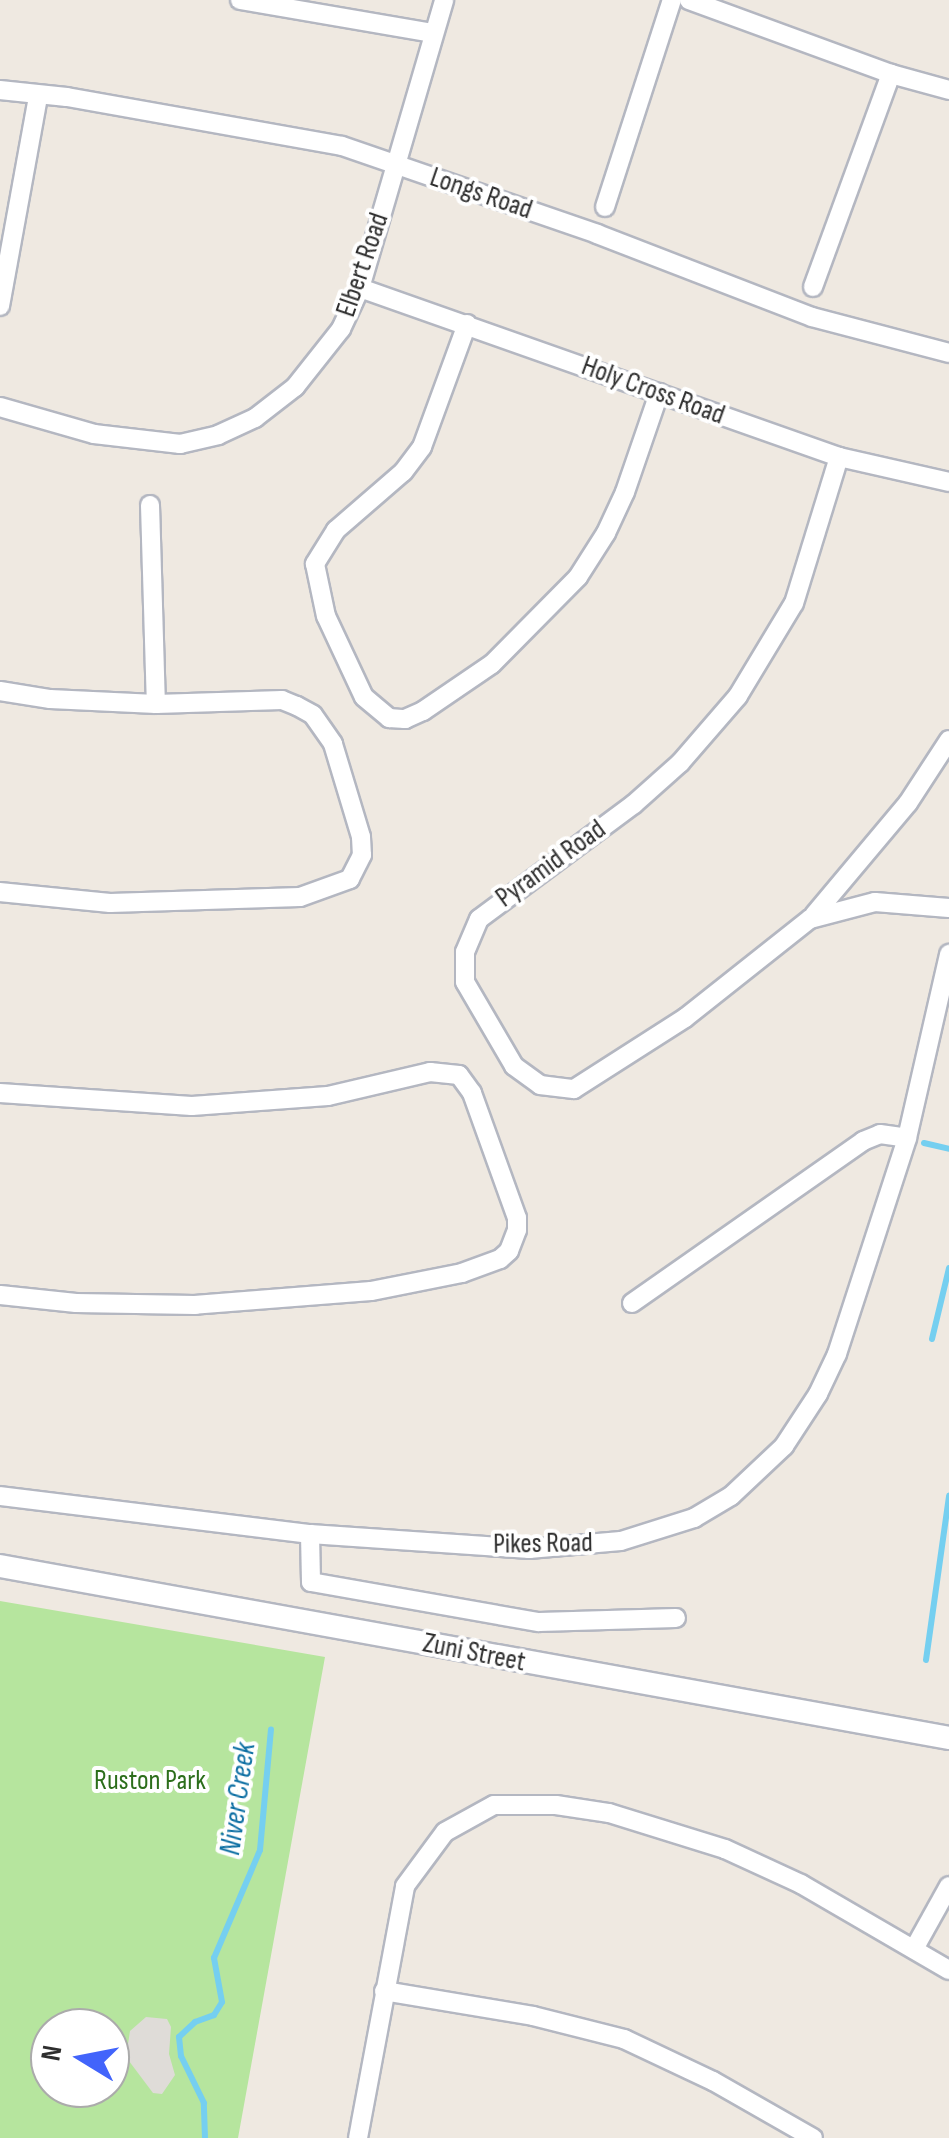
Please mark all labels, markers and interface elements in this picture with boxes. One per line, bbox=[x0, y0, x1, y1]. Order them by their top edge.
street label: Longs Road bbox=[425, 161, 537, 227]
street label: Elbert Road bbox=[330, 209, 396, 321]
street label: Holy Cross Road bbox=[577, 350, 729, 432]
street label: Pyramid Road bbox=[490, 813, 612, 915]
street label: Pikes Road bbox=[493, 1526, 593, 1562]
street label: Zuni Street bbox=[420, 1627, 528, 1679]
water label: Niver Creek bbox=[212, 1740, 264, 1858]
park label: Ruston Park bbox=[94, 1764, 206, 1798]
north arrow bbox=[30, 2008, 130, 2108]
text: N bbox=[34, 2043, 69, 2063]

